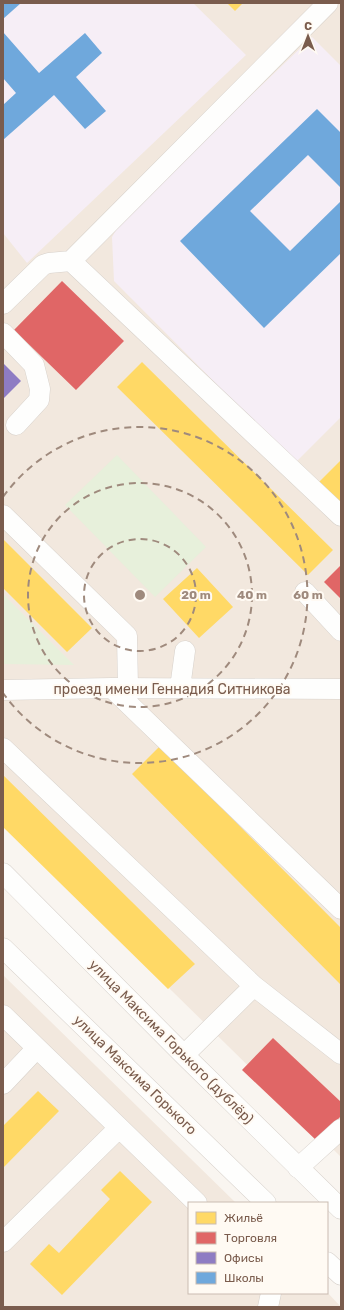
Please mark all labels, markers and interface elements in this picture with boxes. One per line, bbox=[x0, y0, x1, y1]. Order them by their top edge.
north arrow bbox=[288, 16, 328, 56]
text: С bbox=[304, 20, 312, 33]
centre of rings bbox=[133, 588, 147, 602]
text: 20 m bbox=[181, 588, 211, 602]
text: 40 m bbox=[237, 588, 267, 602]
text: 60 m bbox=[293, 588, 323, 602]
street label: проезд имени Геннадия Ситникова bbox=[54, 681, 290, 698]
street label: улица Максима Горького (дублёр) bbox=[85, 956, 257, 1128]
street label: улица Максима Горького bbox=[70, 1012, 200, 1138]
legend bbox=[188, 1202, 328, 1294]
text: Жильё bbox=[224, 1211, 263, 1225]
text: Торговля bbox=[224, 1231, 277, 1245]
text: Офисы bbox=[224, 1251, 263, 1265]
text: Школы bbox=[224, 1271, 264, 1285]

